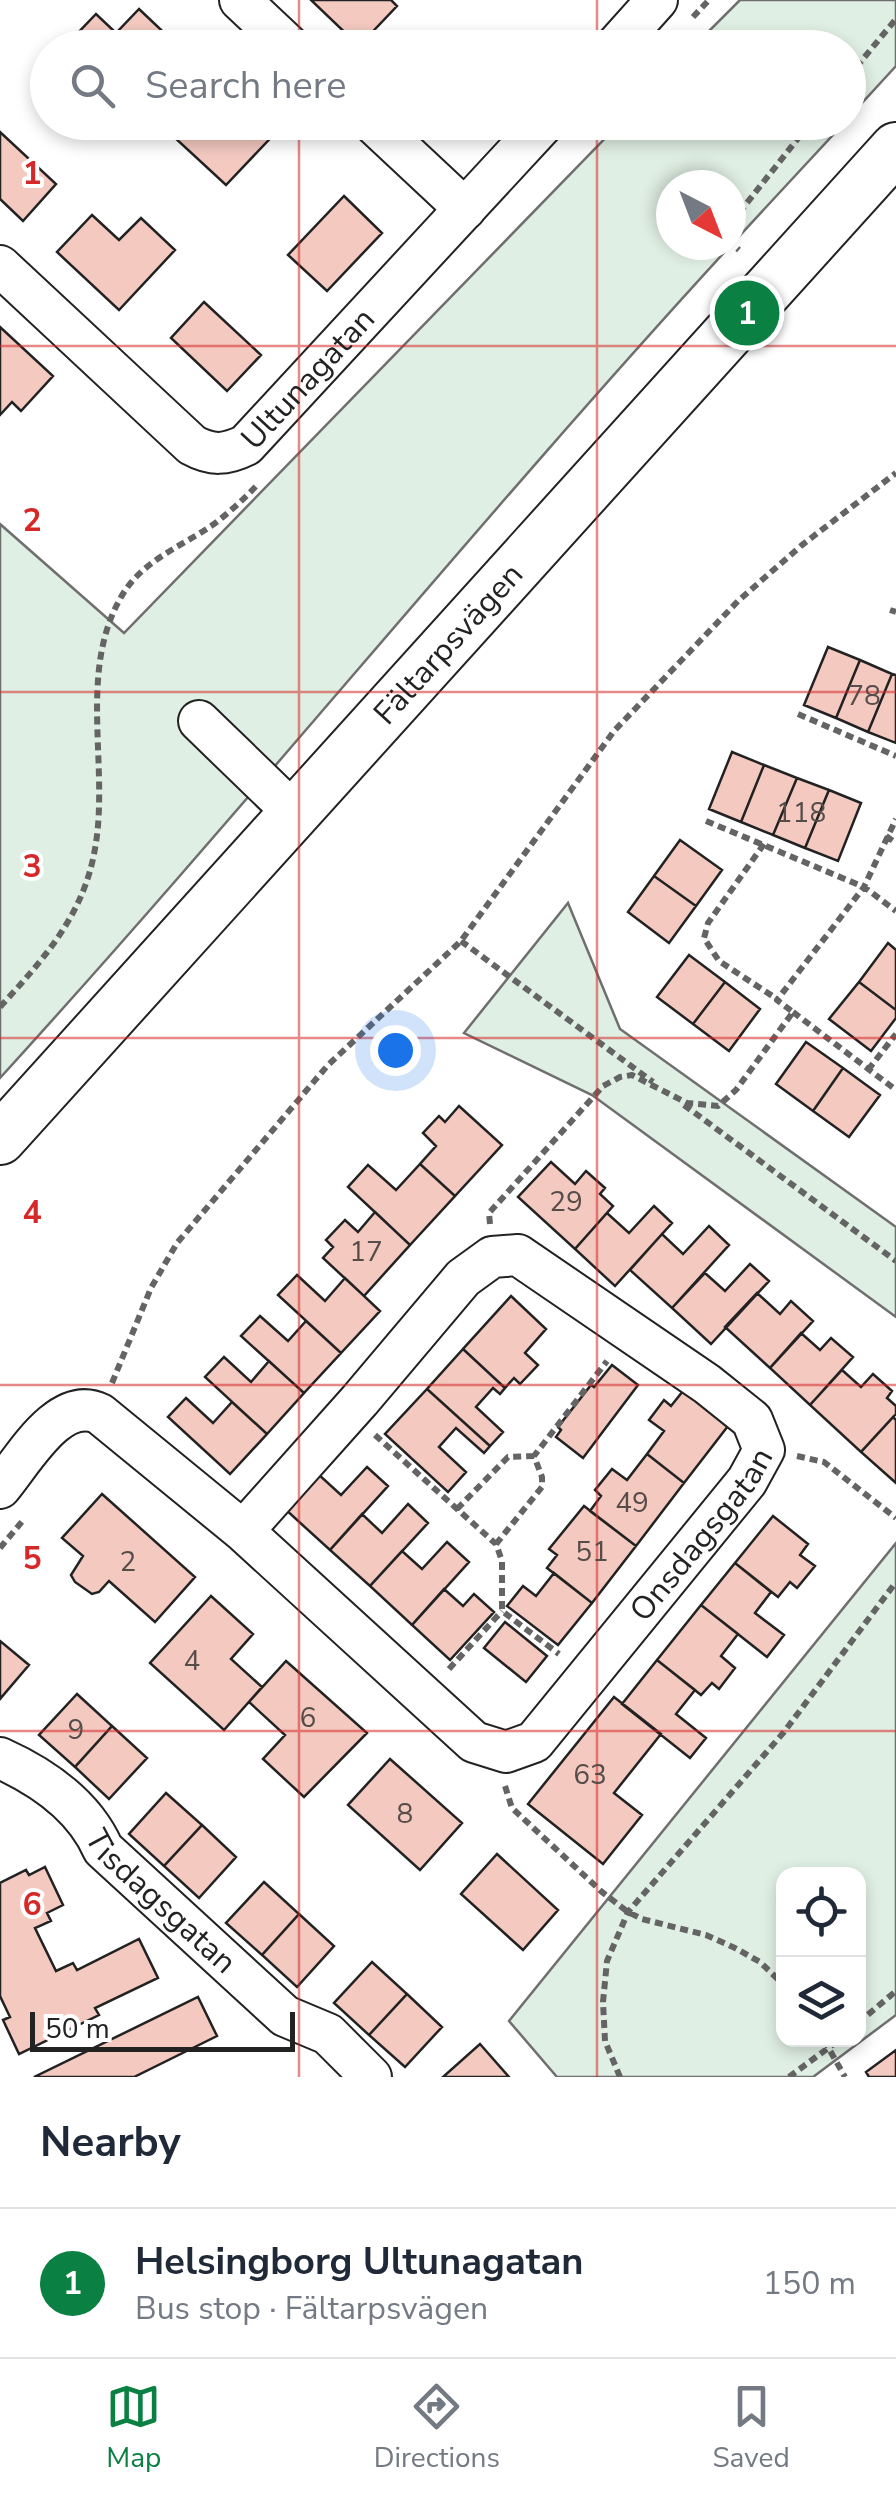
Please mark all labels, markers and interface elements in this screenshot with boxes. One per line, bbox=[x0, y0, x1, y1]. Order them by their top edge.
search box bbox=[30, 30, 866, 140]
icon: search bbox=[65, 58, 120, 113]
text: Search here bbox=[145, 60, 346, 111]
text: 1 bbox=[22, 152, 42, 195]
north arrow bbox=[656, 170, 746, 260]
pin: 1 bbox=[714, 276, 780, 350]
street label: Ultunagatan bbox=[231, 298, 384, 459]
text: 2 bbox=[22, 499, 42, 542]
street label: Fältarpsvägen bbox=[364, 554, 532, 733]
house number: 78 bbox=[847, 677, 881, 715]
house number: 118 bbox=[776, 794, 826, 832]
text: 3 bbox=[22, 845, 42, 888]
your location bbox=[370, 1025, 421, 1076]
house number: 29 bbox=[549, 1183, 583, 1221]
text: 4 bbox=[22, 1191, 42, 1234]
house number: 17 bbox=[349, 1233, 383, 1271]
street label: Onsdagsgatan bbox=[620, 1440, 783, 1630]
house number: 49 bbox=[615, 1484, 649, 1522]
house number: 51 bbox=[575, 1533, 609, 1571]
text: 5 bbox=[22, 1537, 42, 1580]
house number: 2 bbox=[120, 1543, 136, 1581]
house number: 4 bbox=[184, 1642, 200, 1680]
house number: 6 bbox=[300, 1699, 316, 1737]
house number: 9 bbox=[68, 1711, 84, 1749]
house number: 63 bbox=[573, 1756, 607, 1794]
house number: 8 bbox=[397, 1795, 413, 1833]
street label: Tisdagsgatan bbox=[75, 1821, 246, 1983]
map controls bbox=[776, 1867, 866, 2047]
button: locate bbox=[776, 1867, 866, 1957]
text: 6 bbox=[22, 1883, 42, 1926]
button: layers bbox=[776, 1957, 866, 2047]
scale bar bbox=[30, 2007, 295, 2052]
text: 50 m bbox=[45, 2010, 110, 2048]
text: Nearby bbox=[40, 2114, 181, 2171]
text: Helsingborg Ultunagatan bbox=[135, 2236, 583, 2287]
text: 1 bbox=[63, 2262, 82, 2305]
text: 150 m bbox=[763, 2262, 856, 2305]
text: Bus stop · Fältarpsvägen bbox=[135, 2287, 488, 2330]
tab: Map bbox=[106, 2379, 161, 2477]
tab: Directions bbox=[374, 2379, 500, 2477]
tab: Saved bbox=[712, 2379, 790, 2477]

